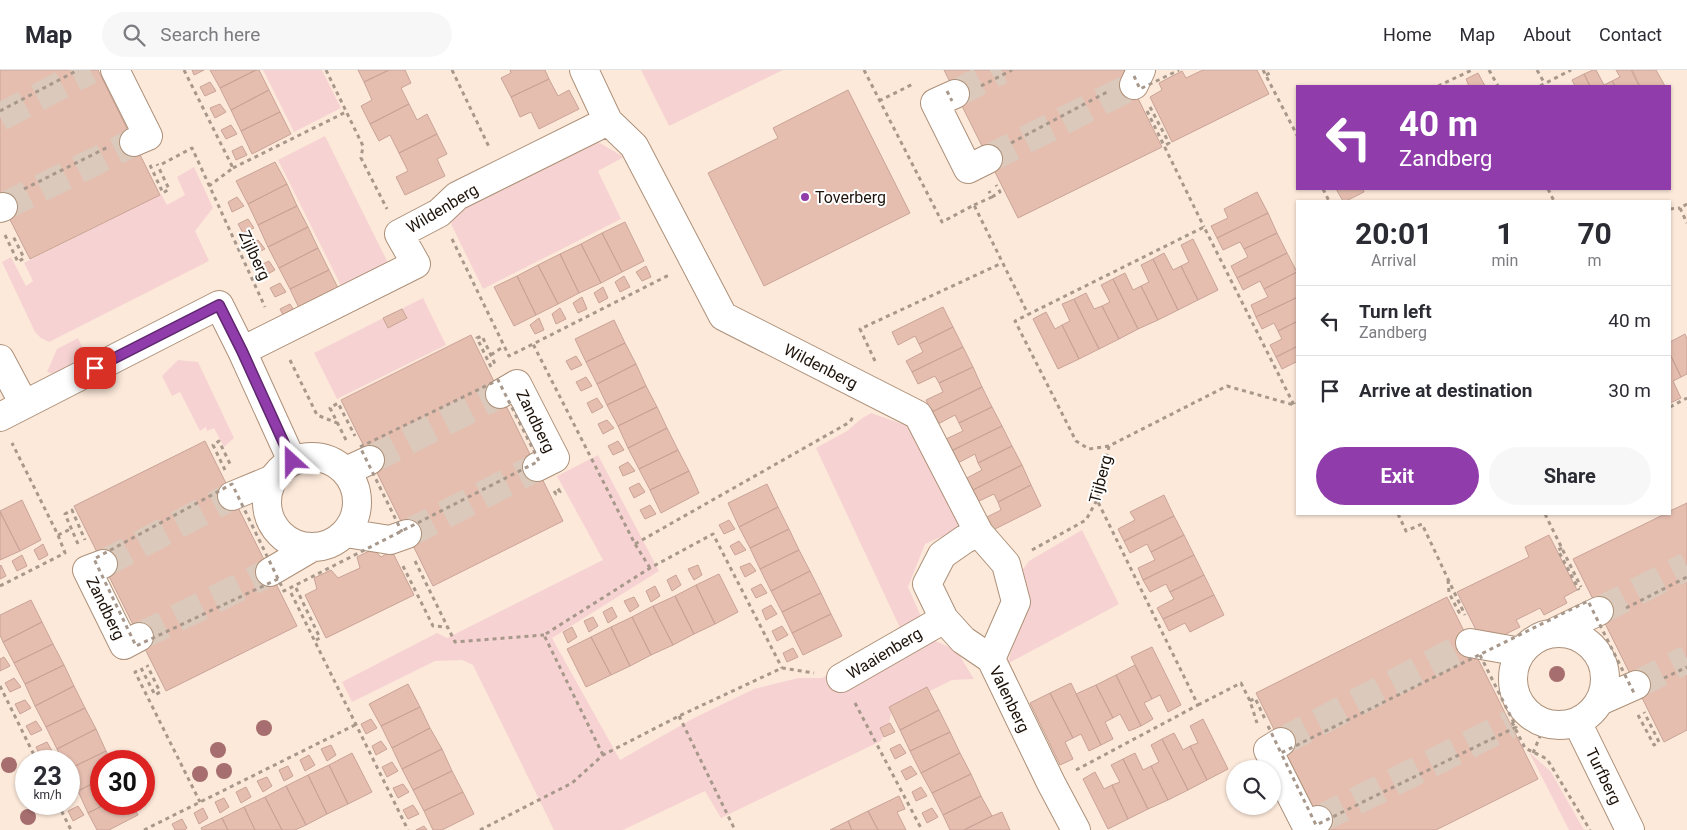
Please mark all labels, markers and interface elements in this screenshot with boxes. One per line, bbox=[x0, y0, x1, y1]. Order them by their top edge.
search box bbox=[102, 12, 452, 57]
text: Map bbox=[25, 21, 72, 49]
icon: search bbox=[120, 21, 148, 49]
text: Search here bbox=[160, 23, 260, 46]
text: Home bbox=[1383, 24, 1432, 45]
text: Map bbox=[1460, 24, 1495, 45]
text: About bbox=[1523, 24, 1571, 45]
text: Contact bbox=[1599, 24, 1662, 45]
text: 40 m bbox=[1399, 104, 1478, 145]
icon: left bbox=[1316, 105, 1381, 170]
text: Zandberg bbox=[1399, 146, 1492, 171]
street label: Wildenberg bbox=[403, 180, 481, 237]
place label: Toverberg bbox=[815, 188, 886, 207]
marker: Toverberg bbox=[799, 191, 811, 203]
text: 20:01 bbox=[1355, 216, 1432, 251]
text: 1 bbox=[1496, 216, 1514, 251]
text: 70 bbox=[1577, 216, 1612, 251]
street label: Zijlberg bbox=[235, 227, 274, 283]
text: Arrival bbox=[1371, 251, 1416, 270]
text: min bbox=[1492, 251, 1518, 270]
text: m bbox=[1588, 251, 1602, 270]
text: Turn left bbox=[1359, 300, 1432, 323]
icon: left bbox=[1316, 307, 1344, 335]
text: 40 m bbox=[1608, 309, 1651, 332]
text: Zandberg bbox=[1359, 323, 1427, 342]
street label: Wildenberg bbox=[781, 340, 861, 393]
pin bbox=[74, 347, 116, 389]
icon: arrive bbox=[81, 354, 109, 382]
icon: arrive bbox=[1316, 377, 1344, 405]
text: Arrive at destination bbox=[1359, 379, 1532, 402]
text: 30 m bbox=[1608, 379, 1651, 402]
street label: Zandberg bbox=[512, 387, 559, 456]
position arrow bbox=[265, 434, 317, 486]
button: Exit bbox=[1316, 447, 1479, 505]
button: Share bbox=[1489, 447, 1651, 505]
street label: Tijberg bbox=[1085, 453, 1116, 505]
street label: Zandberg bbox=[82, 574, 129, 643]
street label: Waaienberg bbox=[843, 624, 925, 683]
street label: Valenberg bbox=[985, 663, 1034, 736]
street label: Turfberg bbox=[1582, 745, 1625, 808]
speed limit sign: 30 bbox=[90, 750, 155, 815]
map controls bbox=[1226, 760, 1281, 815]
button: search bbox=[1226, 760, 1281, 815]
text: 23 bbox=[33, 762, 62, 791]
text: km/h bbox=[33, 788, 62, 802]

